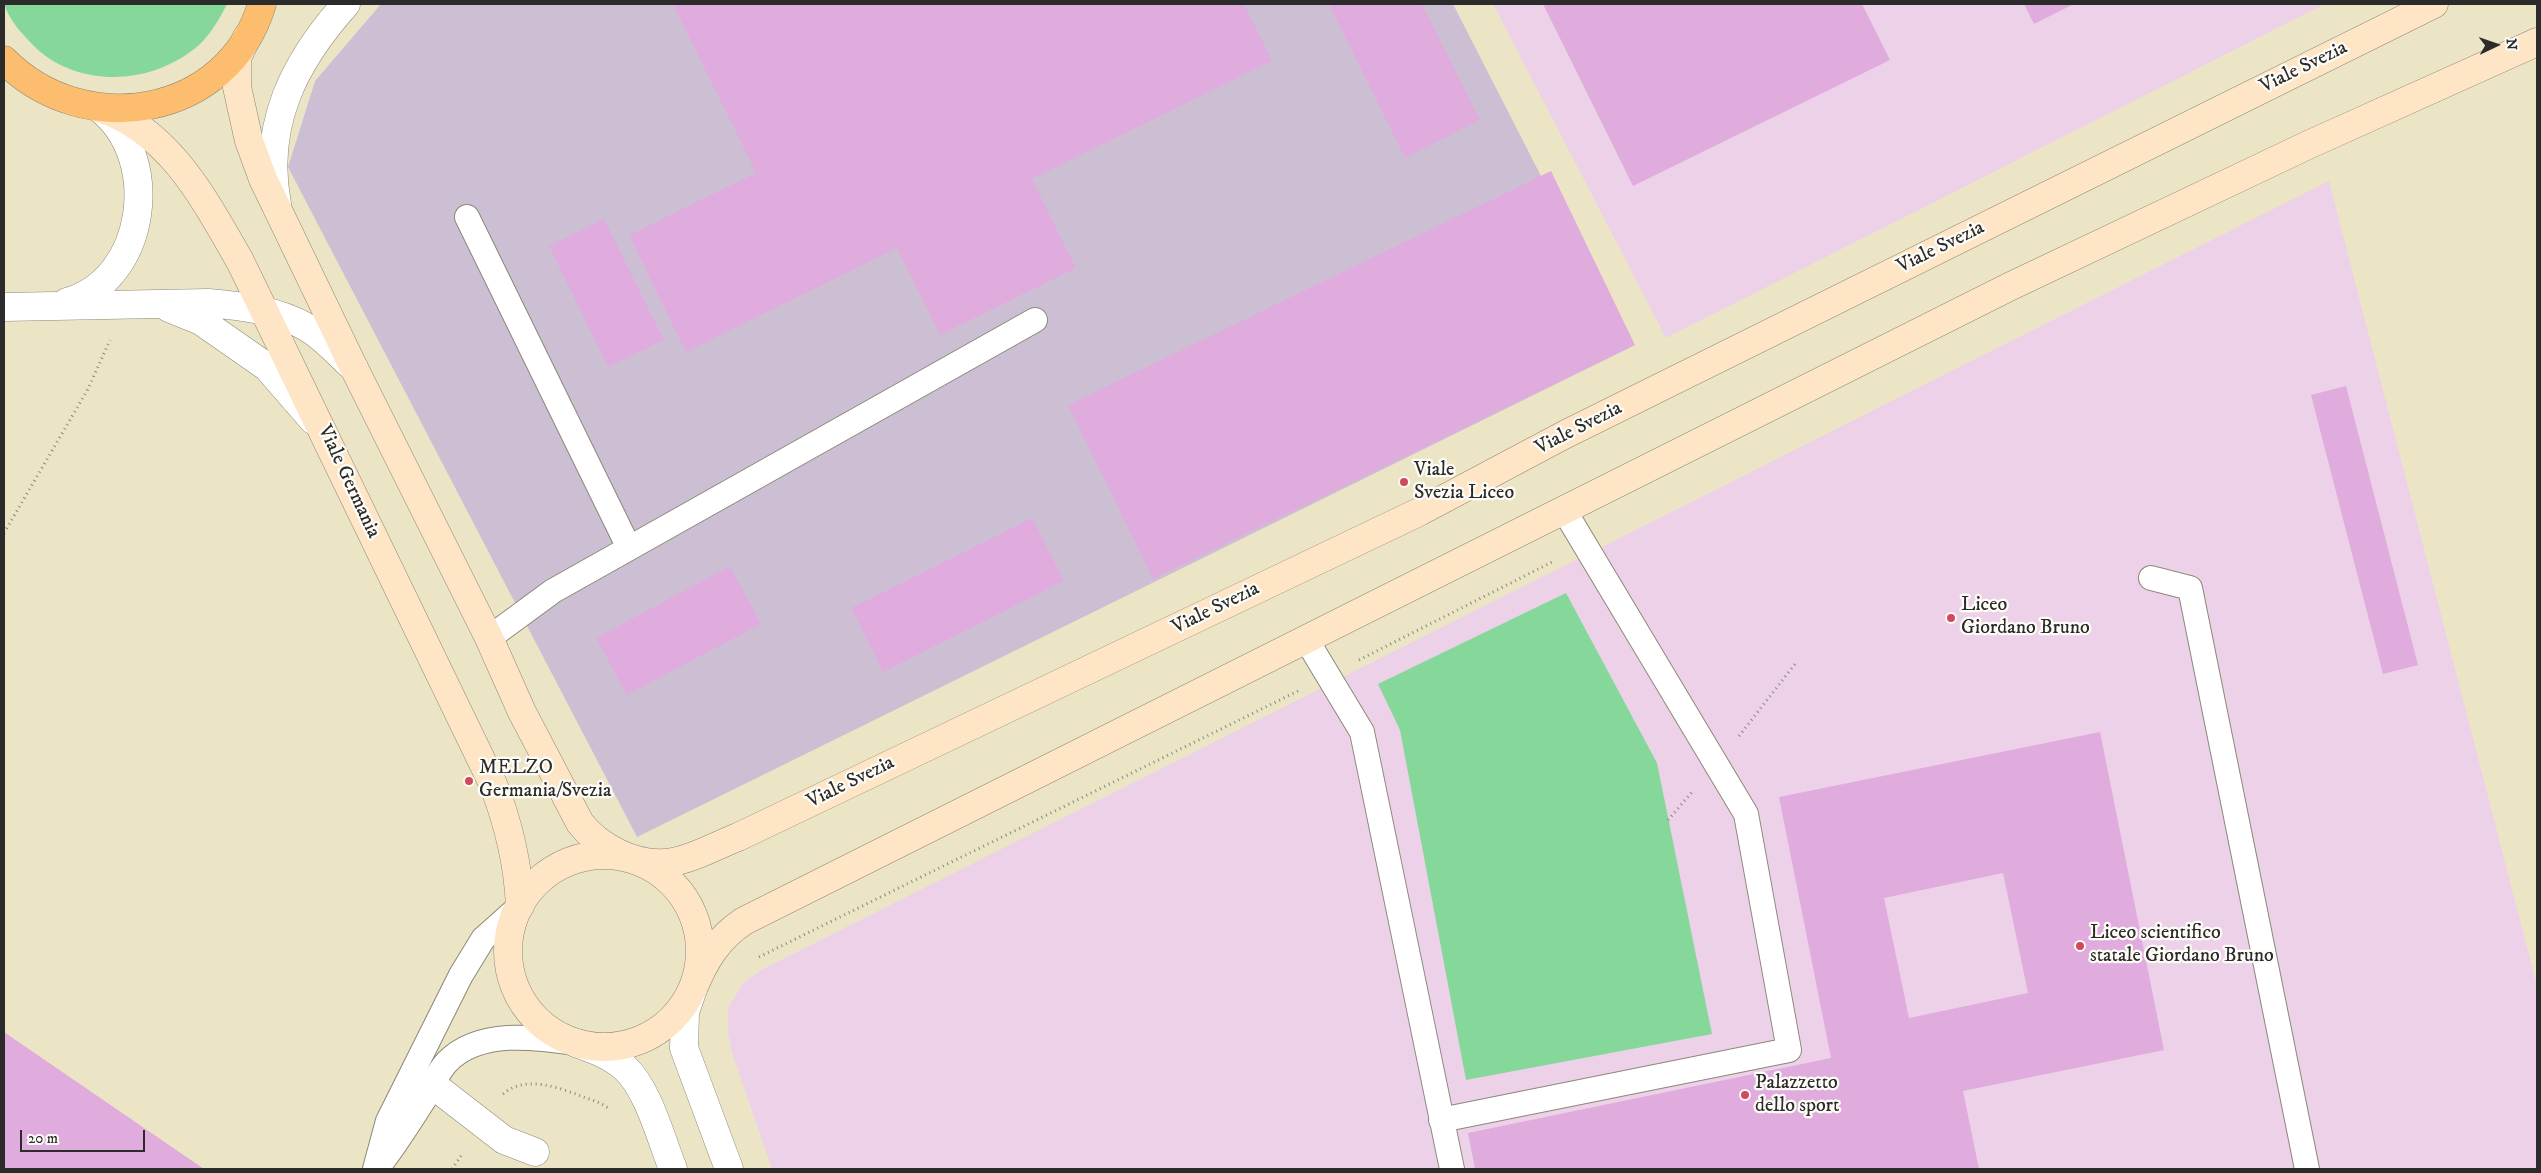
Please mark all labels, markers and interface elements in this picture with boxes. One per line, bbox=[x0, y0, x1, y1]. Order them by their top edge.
north arrow bbox=[2471, 20, 2521, 70]
street label: Viale Svezia bbox=[2256, 37, 2352, 99]
text: N bbox=[2502, 38, 2520, 50]
street label: Viale Svezia bbox=[1893, 217, 1989, 279]
street label: Viale Svezia bbox=[1532, 397, 1626, 461]
street label: Viale Germania bbox=[311, 422, 385, 542]
place label: Viale Svezia Liceo bbox=[1414, 459, 1514, 506]
marker: Viale Svezia Liceo bbox=[1398, 476, 1410, 488]
street label: Viale Svezia bbox=[1168, 578, 1264, 640]
place label: Liceo Giordano Bruno bbox=[1961, 594, 2090, 641]
marker: Liceo Giordano Bruno bbox=[1945, 612, 1957, 624]
street label: Viale Svezia bbox=[803, 752, 899, 814]
place label: MELZO Germania/Svezia bbox=[479, 757, 611, 804]
marker: MELZO Germania/Svezia bbox=[463, 775, 475, 787]
place label: Liceo scientifico statale Giordano Bruno bbox=[2090, 922, 2274, 969]
marker: Liceo scientifico statale Giordano Bruno bbox=[2074, 940, 2086, 952]
place label: Palazzetto dello sport bbox=[1755, 1072, 1839, 1119]
marker: Palazzetto dello sport bbox=[1739, 1089, 1751, 1101]
scale bar bbox=[22, 1120, 148, 1152]
text: 20 m bbox=[28, 1129, 58, 1148]

